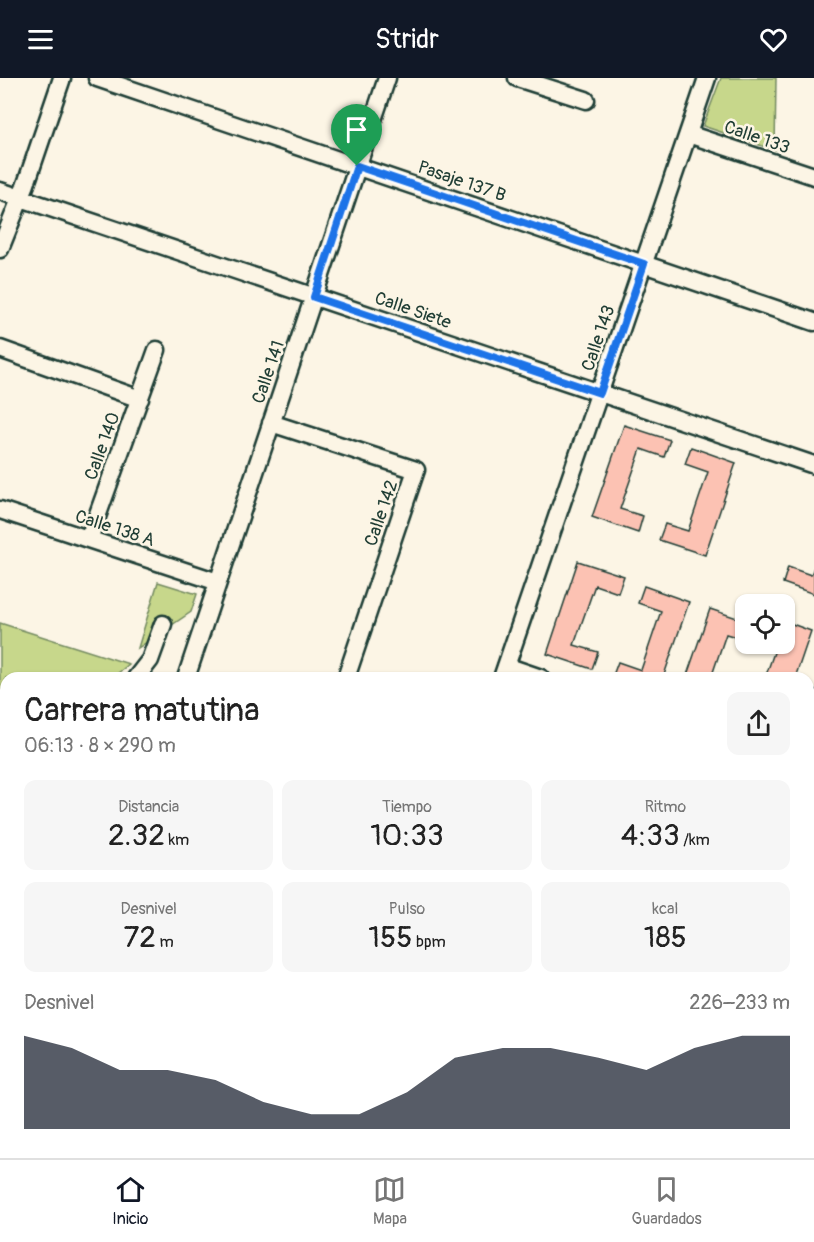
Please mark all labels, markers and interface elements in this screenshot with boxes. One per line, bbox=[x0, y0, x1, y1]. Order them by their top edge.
icon: menu bbox=[24, 23, 57, 56]
text: Stridr bbox=[375, 23, 439, 56]
icon: heart bbox=[757, 23, 790, 56]
pin bbox=[331, 104, 382, 166]
icon: arrive bbox=[340, 113, 373, 146]
street label: Calle 133 bbox=[721, 116, 793, 159]
street label: Pasaje 137 B bbox=[415, 156, 509, 207]
street label: Calle Siete bbox=[371, 287, 454, 334]
street label: Calle 143 bbox=[576, 302, 620, 374]
street label: Calle 141 bbox=[247, 338, 290, 407]
street label: Calle 140 bbox=[80, 409, 125, 483]
street label: Calle 142 bbox=[359, 477, 403, 549]
street label: Calle 138 A bbox=[72, 505, 158, 552]
map controls bbox=[735, 594, 795, 654]
button: locate bbox=[735, 594, 795, 654]
text: Carrera matutina bbox=[24, 690, 260, 731]
button: share bbox=[727, 692, 790, 755]
text: 06:13 · 8 × 290 m bbox=[24, 733, 176, 758]
text: Distancia bbox=[118, 797, 179, 817]
text: Tiempo bbox=[382, 797, 432, 817]
text: Ritmo bbox=[645, 797, 686, 817]
text: 2.32 bbox=[108, 817, 165, 854]
text: 10:33 bbox=[370, 817, 444, 854]
text: 4:33 bbox=[621, 817, 680, 854]
text: km bbox=[165, 830, 189, 850]
text: /km bbox=[680, 830, 710, 850]
text: Desnivel bbox=[120, 899, 177, 919]
text: Pulso bbox=[389, 899, 425, 919]
text: kcal bbox=[652, 899, 678, 919]
text: 72 bbox=[124, 919, 156, 956]
text: 155 bbox=[368, 919, 413, 956]
text: 185 bbox=[644, 919, 687, 956]
text: m bbox=[156, 932, 174, 952]
text: bpm bbox=[413, 932, 446, 952]
text: Desnivel bbox=[24, 990, 94, 1015]
text: 226–233 m bbox=[689, 990, 790, 1015]
tab: Inicio bbox=[112, 1173, 148, 1229]
tab: Mapa bbox=[373, 1173, 407, 1229]
tab: Guardados bbox=[632, 1173, 702, 1229]

